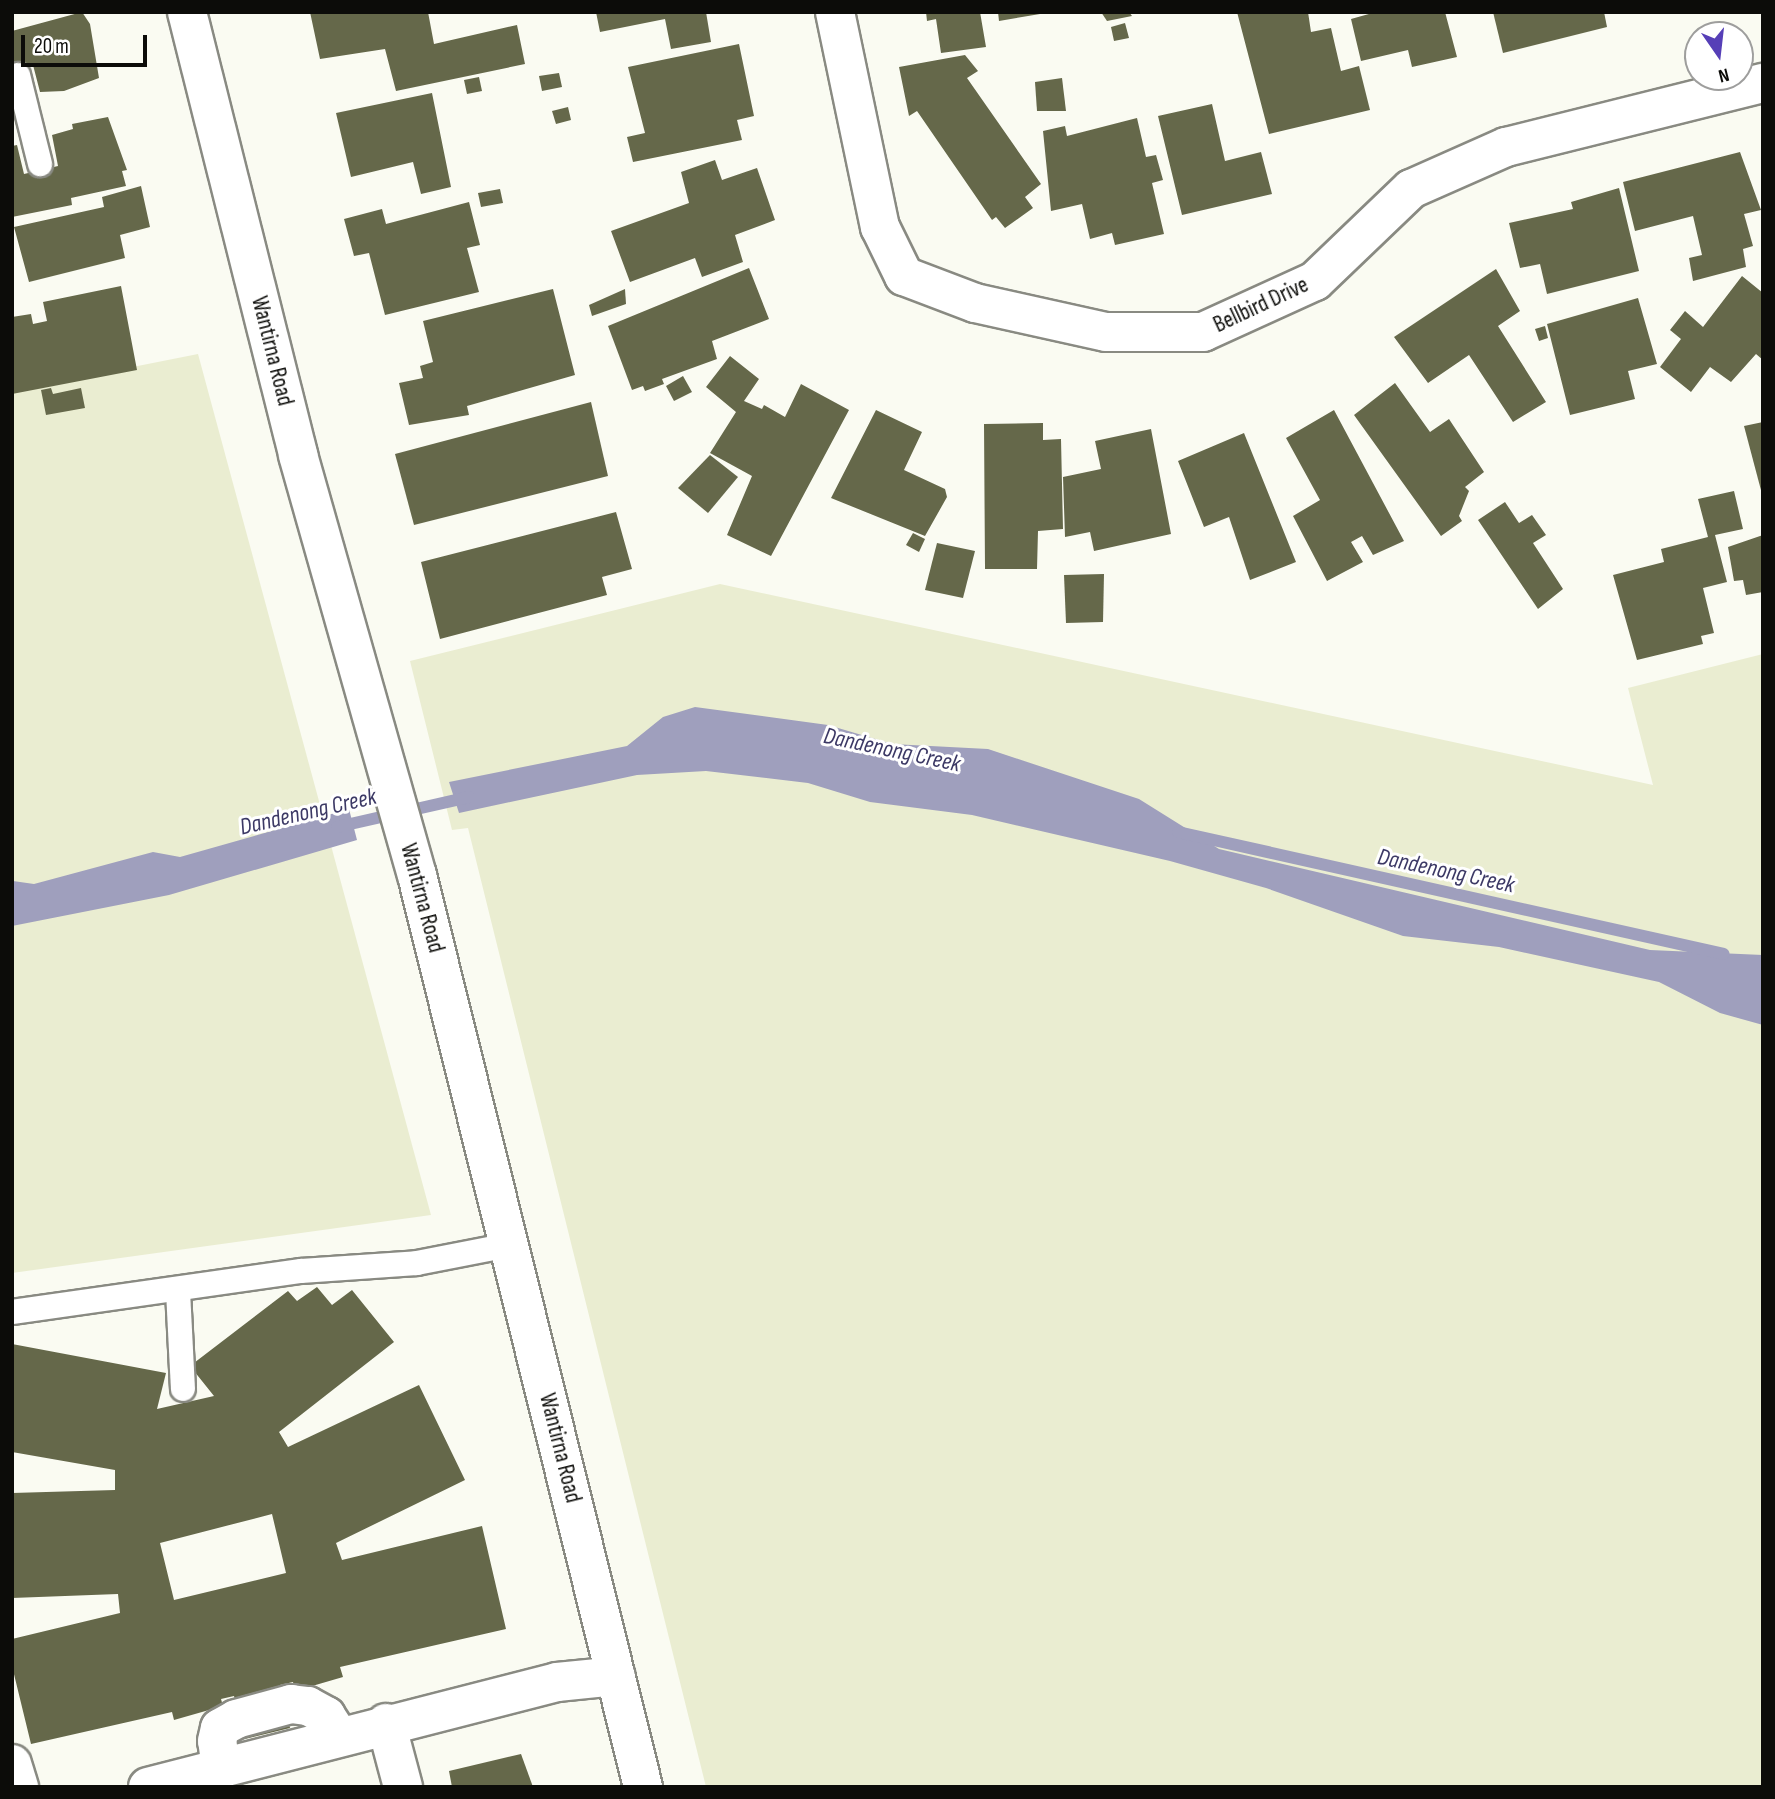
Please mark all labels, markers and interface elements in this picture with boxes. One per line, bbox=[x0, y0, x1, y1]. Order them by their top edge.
scale bar bbox=[24, 21, 150, 65]
north arrow bbox=[1684, 21, 1754, 91]
text: 20 m bbox=[34, 34, 69, 59]
text: N bbox=[1716, 63, 1731, 87]
street label: Bellbird Drive bbox=[1209, 271, 1313, 339]
street label: Wantirna Road bbox=[245, 293, 299, 409]
water label: Dandenong Creek bbox=[821, 721, 963, 779]
water label: Dandenong Creek bbox=[237, 782, 379, 842]
street label: Wantirna Road bbox=[394, 840, 450, 956]
water label: Dandenong Creek bbox=[1375, 842, 1517, 900]
street label: Wantirna Road bbox=[533, 1390, 587, 1506]

